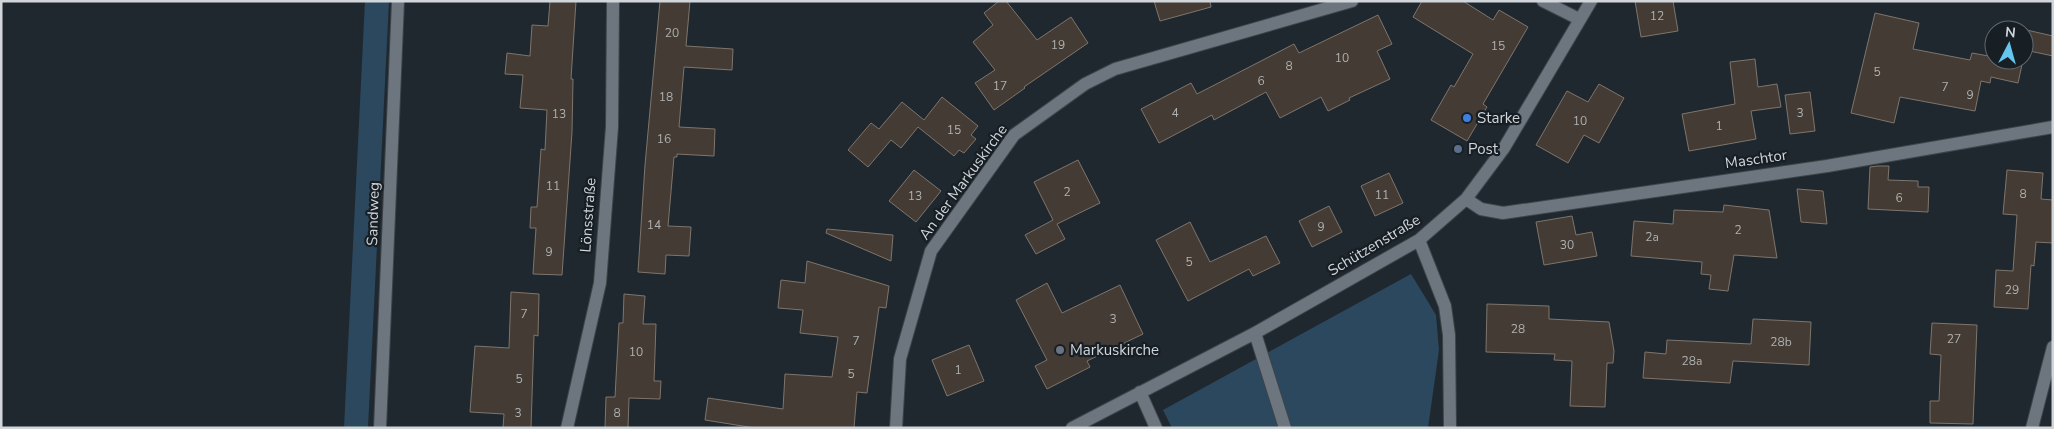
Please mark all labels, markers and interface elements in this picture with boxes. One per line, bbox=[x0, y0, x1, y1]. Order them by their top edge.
house number: 12 bbox=[1650, 8, 1664, 24]
north arrow bbox=[1984, 20, 2034, 70]
text: N bbox=[2004, 23, 2017, 43]
house number: 20 bbox=[665, 25, 679, 41]
house number: 19 bbox=[1051, 37, 1065, 53]
house number: 15 bbox=[1491, 38, 1505, 54]
house number: 10 bbox=[1335, 50, 1349, 66]
house number: 8 bbox=[1285, 58, 1293, 74]
house number: 5 bbox=[1873, 64, 1881, 80]
house number: 6 bbox=[1257, 73, 1265, 89]
house number: 17 bbox=[993, 78, 1007, 94]
house number: 7 bbox=[1941, 79, 1949, 95]
house number: 9 bbox=[1966, 87, 1974, 103]
house number: 18 bbox=[659, 89, 673, 105]
house number: 4 bbox=[1171, 105, 1179, 121]
house number: 3 bbox=[1796, 105, 1804, 121]
house number: 13 bbox=[552, 106, 566, 122]
place label: Starke bbox=[1477, 108, 1520, 128]
marker: Starke bbox=[1461, 112, 1473, 124]
house number: 10 bbox=[1573, 113, 1587, 129]
house number: 1 bbox=[1715, 118, 1723, 134]
street label: An der Markuskirche bbox=[914, 120, 1012, 244]
house number: 15 bbox=[947, 122, 961, 138]
house number: 16 bbox=[657, 131, 671, 147]
place label: Post bbox=[1468, 139, 1499, 159]
marker: Post bbox=[1452, 143, 1464, 155]
street label: Maschtor bbox=[1724, 145, 1789, 173]
street label: Lönsstraße bbox=[575, 177, 601, 253]
house number: 11 bbox=[546, 178, 560, 194]
street label: Sandweg bbox=[362, 182, 384, 246]
house number: 2 bbox=[1063, 184, 1071, 200]
house number: 8 bbox=[2019, 186, 2027, 202]
house number: 11 bbox=[1375, 187, 1389, 203]
house number: 13 bbox=[908, 188, 922, 204]
house number: 6 bbox=[1895, 190, 1903, 206]
street label: Schützenstraße bbox=[1324, 210, 1424, 280]
house number: 14 bbox=[647, 217, 661, 233]
house number: 9 bbox=[1317, 219, 1325, 235]
house number: 2 bbox=[1734, 222, 1742, 238]
house number: 2a bbox=[1645, 229, 1659, 245]
house number: 30 bbox=[1560, 237, 1574, 253]
house number: 9 bbox=[545, 244, 553, 260]
house number: 5 bbox=[1185, 254, 1193, 270]
house number: 29 bbox=[2005, 282, 2019, 298]
house number: 7 bbox=[520, 306, 528, 322]
house number: 3 bbox=[1109, 311, 1117, 327]
house number: 28 bbox=[1511, 321, 1525, 337]
house number: 27 bbox=[1947, 331, 1961, 347]
house number: 7 bbox=[852, 333, 860, 349]
house number: 28b bbox=[1770, 334, 1792, 350]
place label: Markuskirche bbox=[1070, 340, 1159, 360]
house number: 10 bbox=[629, 344, 643, 360]
marker: Markuskirche bbox=[1054, 344, 1066, 356]
house number: 28a bbox=[1682, 353, 1702, 369]
house number: 1 bbox=[954, 362, 962, 378]
house number: 5 bbox=[847, 366, 855, 382]
house number: 5 bbox=[515, 371, 523, 387]
house number: 3 bbox=[514, 405, 522, 421]
house number: 8 bbox=[613, 405, 621, 421]

